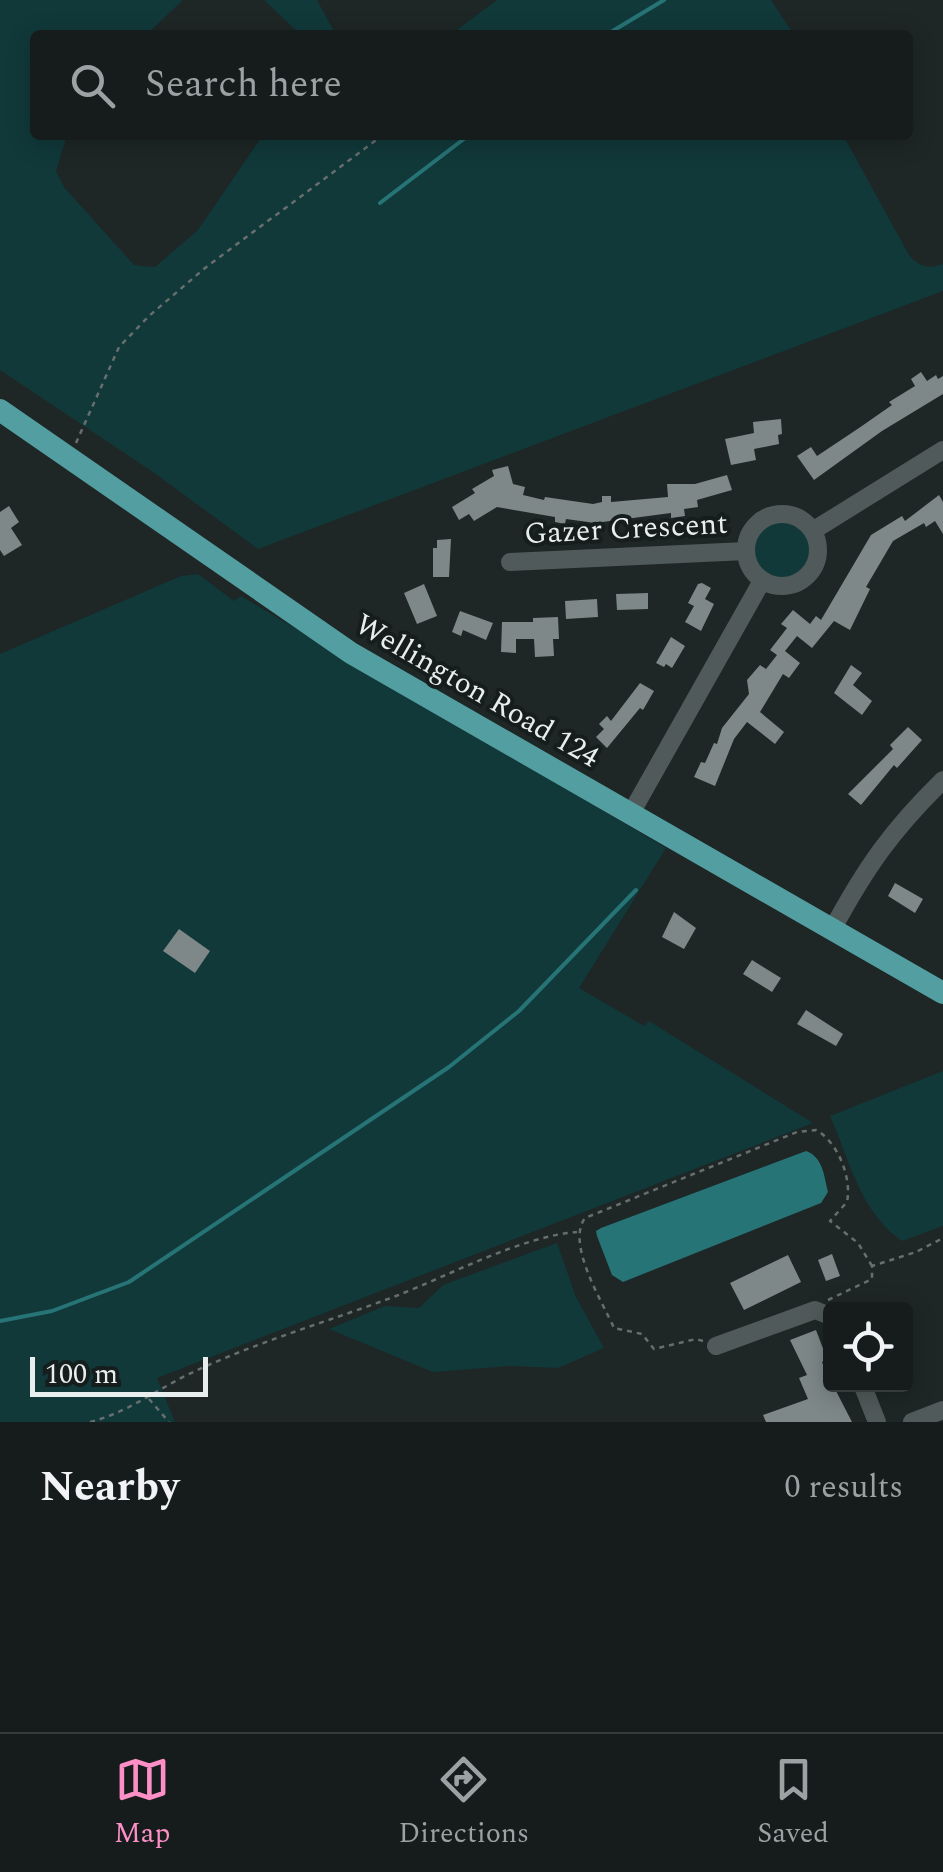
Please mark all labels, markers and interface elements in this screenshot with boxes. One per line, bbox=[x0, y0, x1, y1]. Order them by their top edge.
search box bbox=[30, 30, 913, 140]
text: Search here bbox=[145, 56, 342, 114]
icon: search bbox=[65, 58, 120, 113]
street label: Gazer Crescent bbox=[523, 501, 729, 557]
street label: Wellington Road 124 bbox=[346, 602, 608, 780]
map controls bbox=[823, 1302, 913, 1392]
button: locate bbox=[823, 1302, 913, 1392]
scale bar bbox=[30, 1352, 208, 1396]
text: 100 m bbox=[45, 1353, 118, 1396]
text: Nearby bbox=[40, 1456, 179, 1519]
text: 0 results bbox=[784, 1463, 903, 1512]
tab: Map bbox=[114, 1752, 170, 1855]
tab: Directions bbox=[398, 1752, 529, 1855]
tab: Saved bbox=[757, 1752, 829, 1855]

